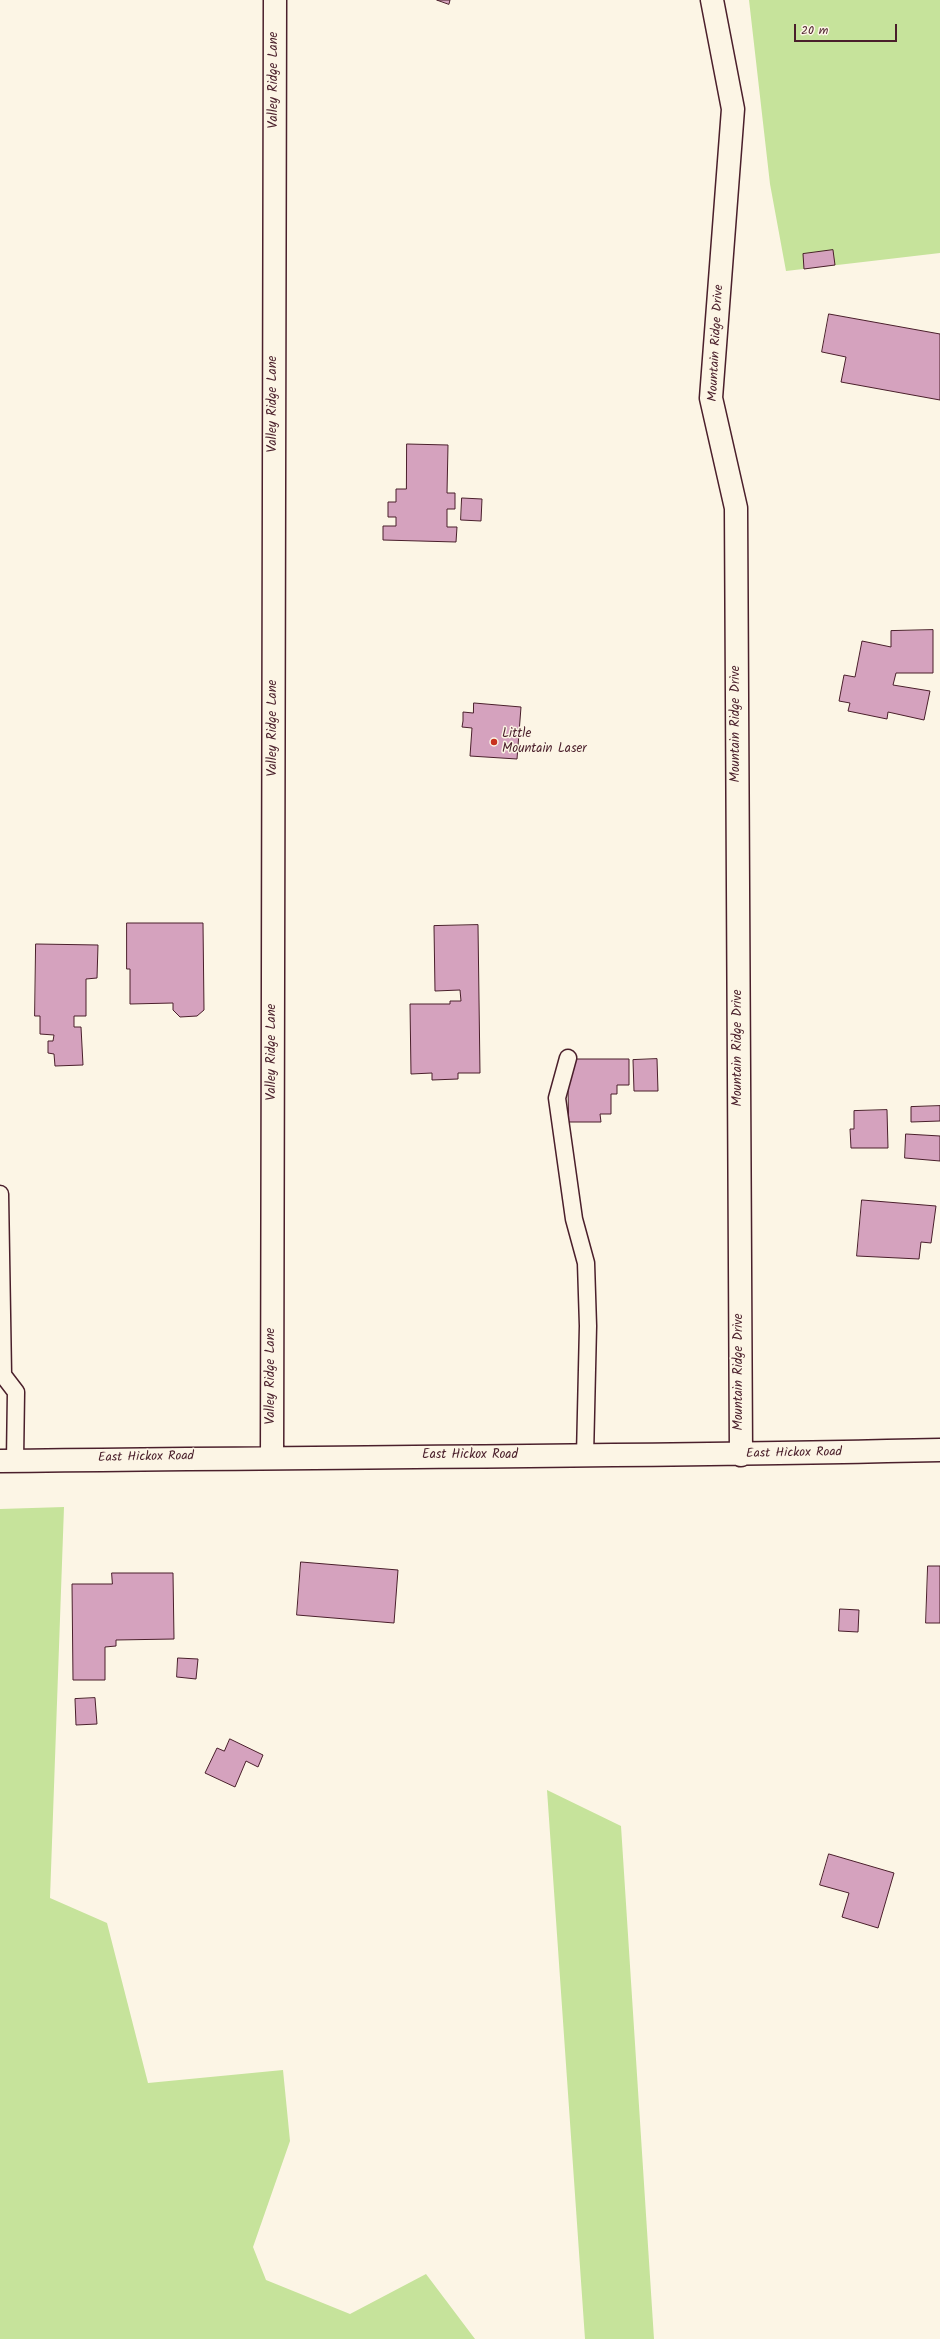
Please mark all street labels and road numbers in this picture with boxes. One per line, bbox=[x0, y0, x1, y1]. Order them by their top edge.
street label: Valley Ridge Lane bbox=[267, 32, 283, 128]
street label: Mountain Ridge Drive bbox=[706, 284, 728, 402]
street label: Valley Ridge Lane bbox=[266, 356, 282, 452]
street label: Mountain Ridge Drive bbox=[729, 665, 745, 783]
street label: Valley Ridge Lane bbox=[266, 680, 282, 776]
street label: Mountain Ridge Drive bbox=[731, 989, 747, 1107]
street label: Valley Ridge Lane bbox=[265, 1004, 281, 1100]
street label: Mountain Ridge Drive bbox=[732, 1313, 748, 1431]
street label: Valley Ridge Lane bbox=[264, 1328, 280, 1424]
street label: East Hickox Road bbox=[746, 1445, 842, 1463]
street label: East Hickox Road bbox=[422, 1448, 518, 1464]
street label: East Hickox Road bbox=[98, 1449, 194, 1467]

